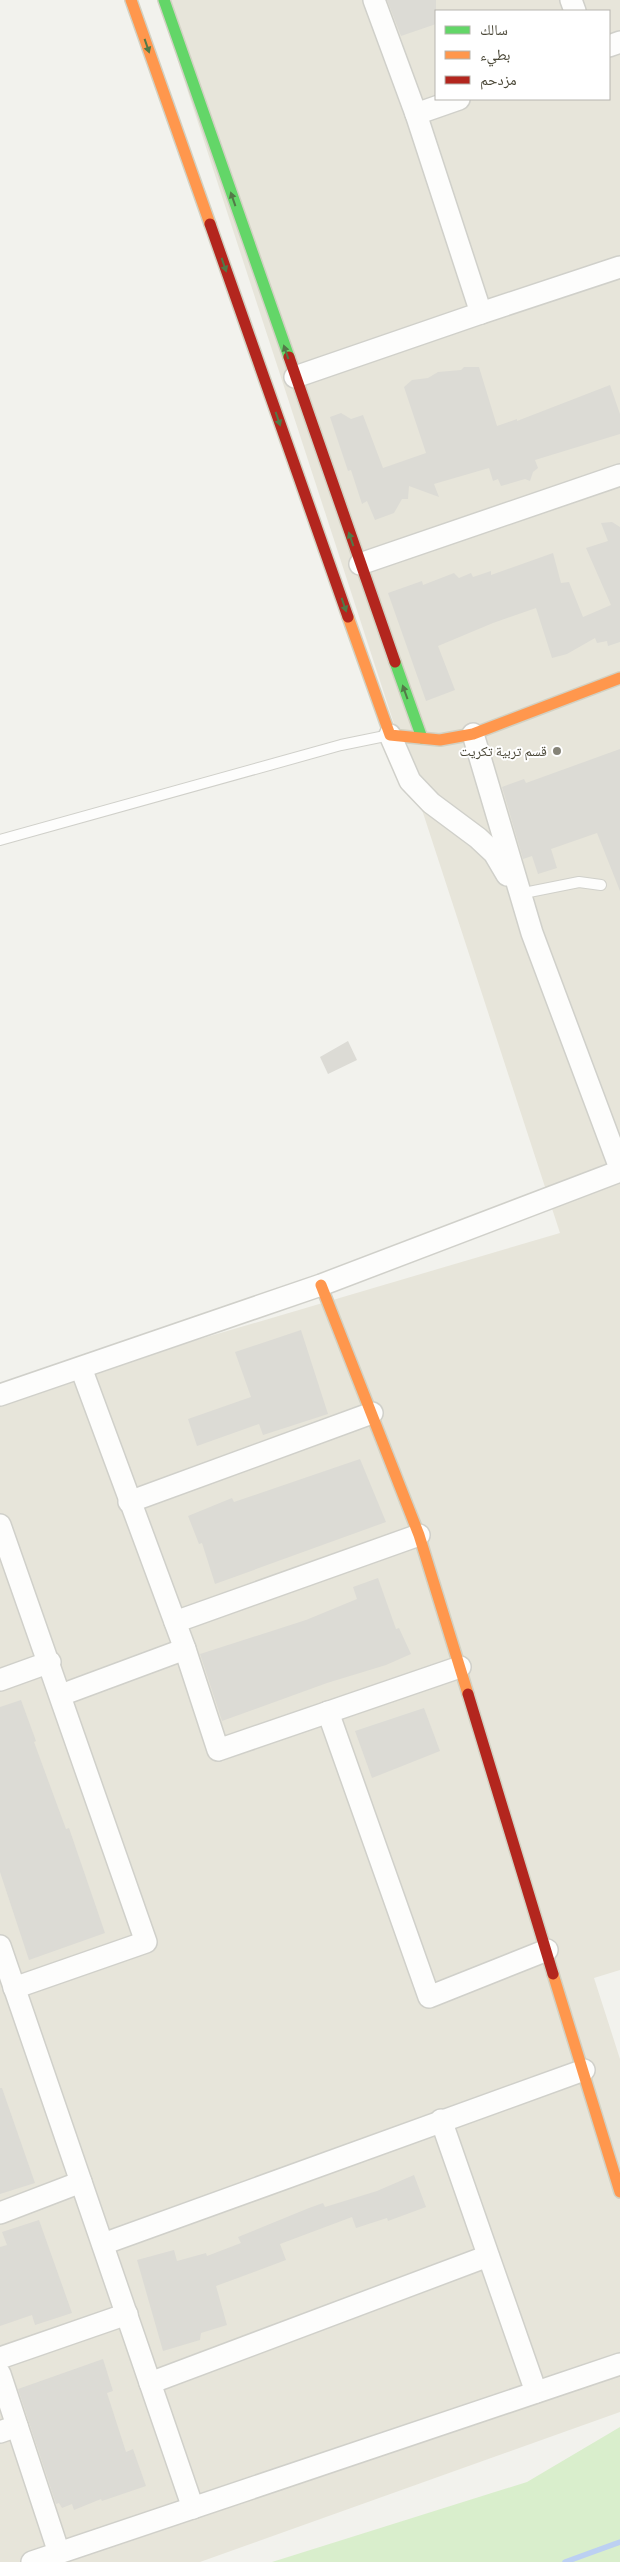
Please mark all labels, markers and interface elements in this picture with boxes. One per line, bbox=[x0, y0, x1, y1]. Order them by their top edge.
legend bbox=[435, 10, 610, 100]
text: سالك bbox=[480, 20, 508, 38]
one-way arrow bbox=[143, 39, 151, 54]
text: بطيء bbox=[480, 45, 510, 67]
text: مزدحم bbox=[480, 70, 517, 90]
one-way arrow bbox=[229, 191, 236, 206]
one-way arrow bbox=[221, 258, 229, 273]
one-way arrow bbox=[282, 344, 290, 359]
one-way arrow bbox=[275, 411, 282, 426]
one-way arrow bbox=[347, 531, 354, 546]
one-way arrow bbox=[340, 598, 348, 613]
one-way arrow bbox=[401, 684, 409, 699]
place label: قسم تربية تكريت bbox=[459, 742, 547, 761]
marker: قسم تربية تكريت bbox=[551, 745, 563, 757]

